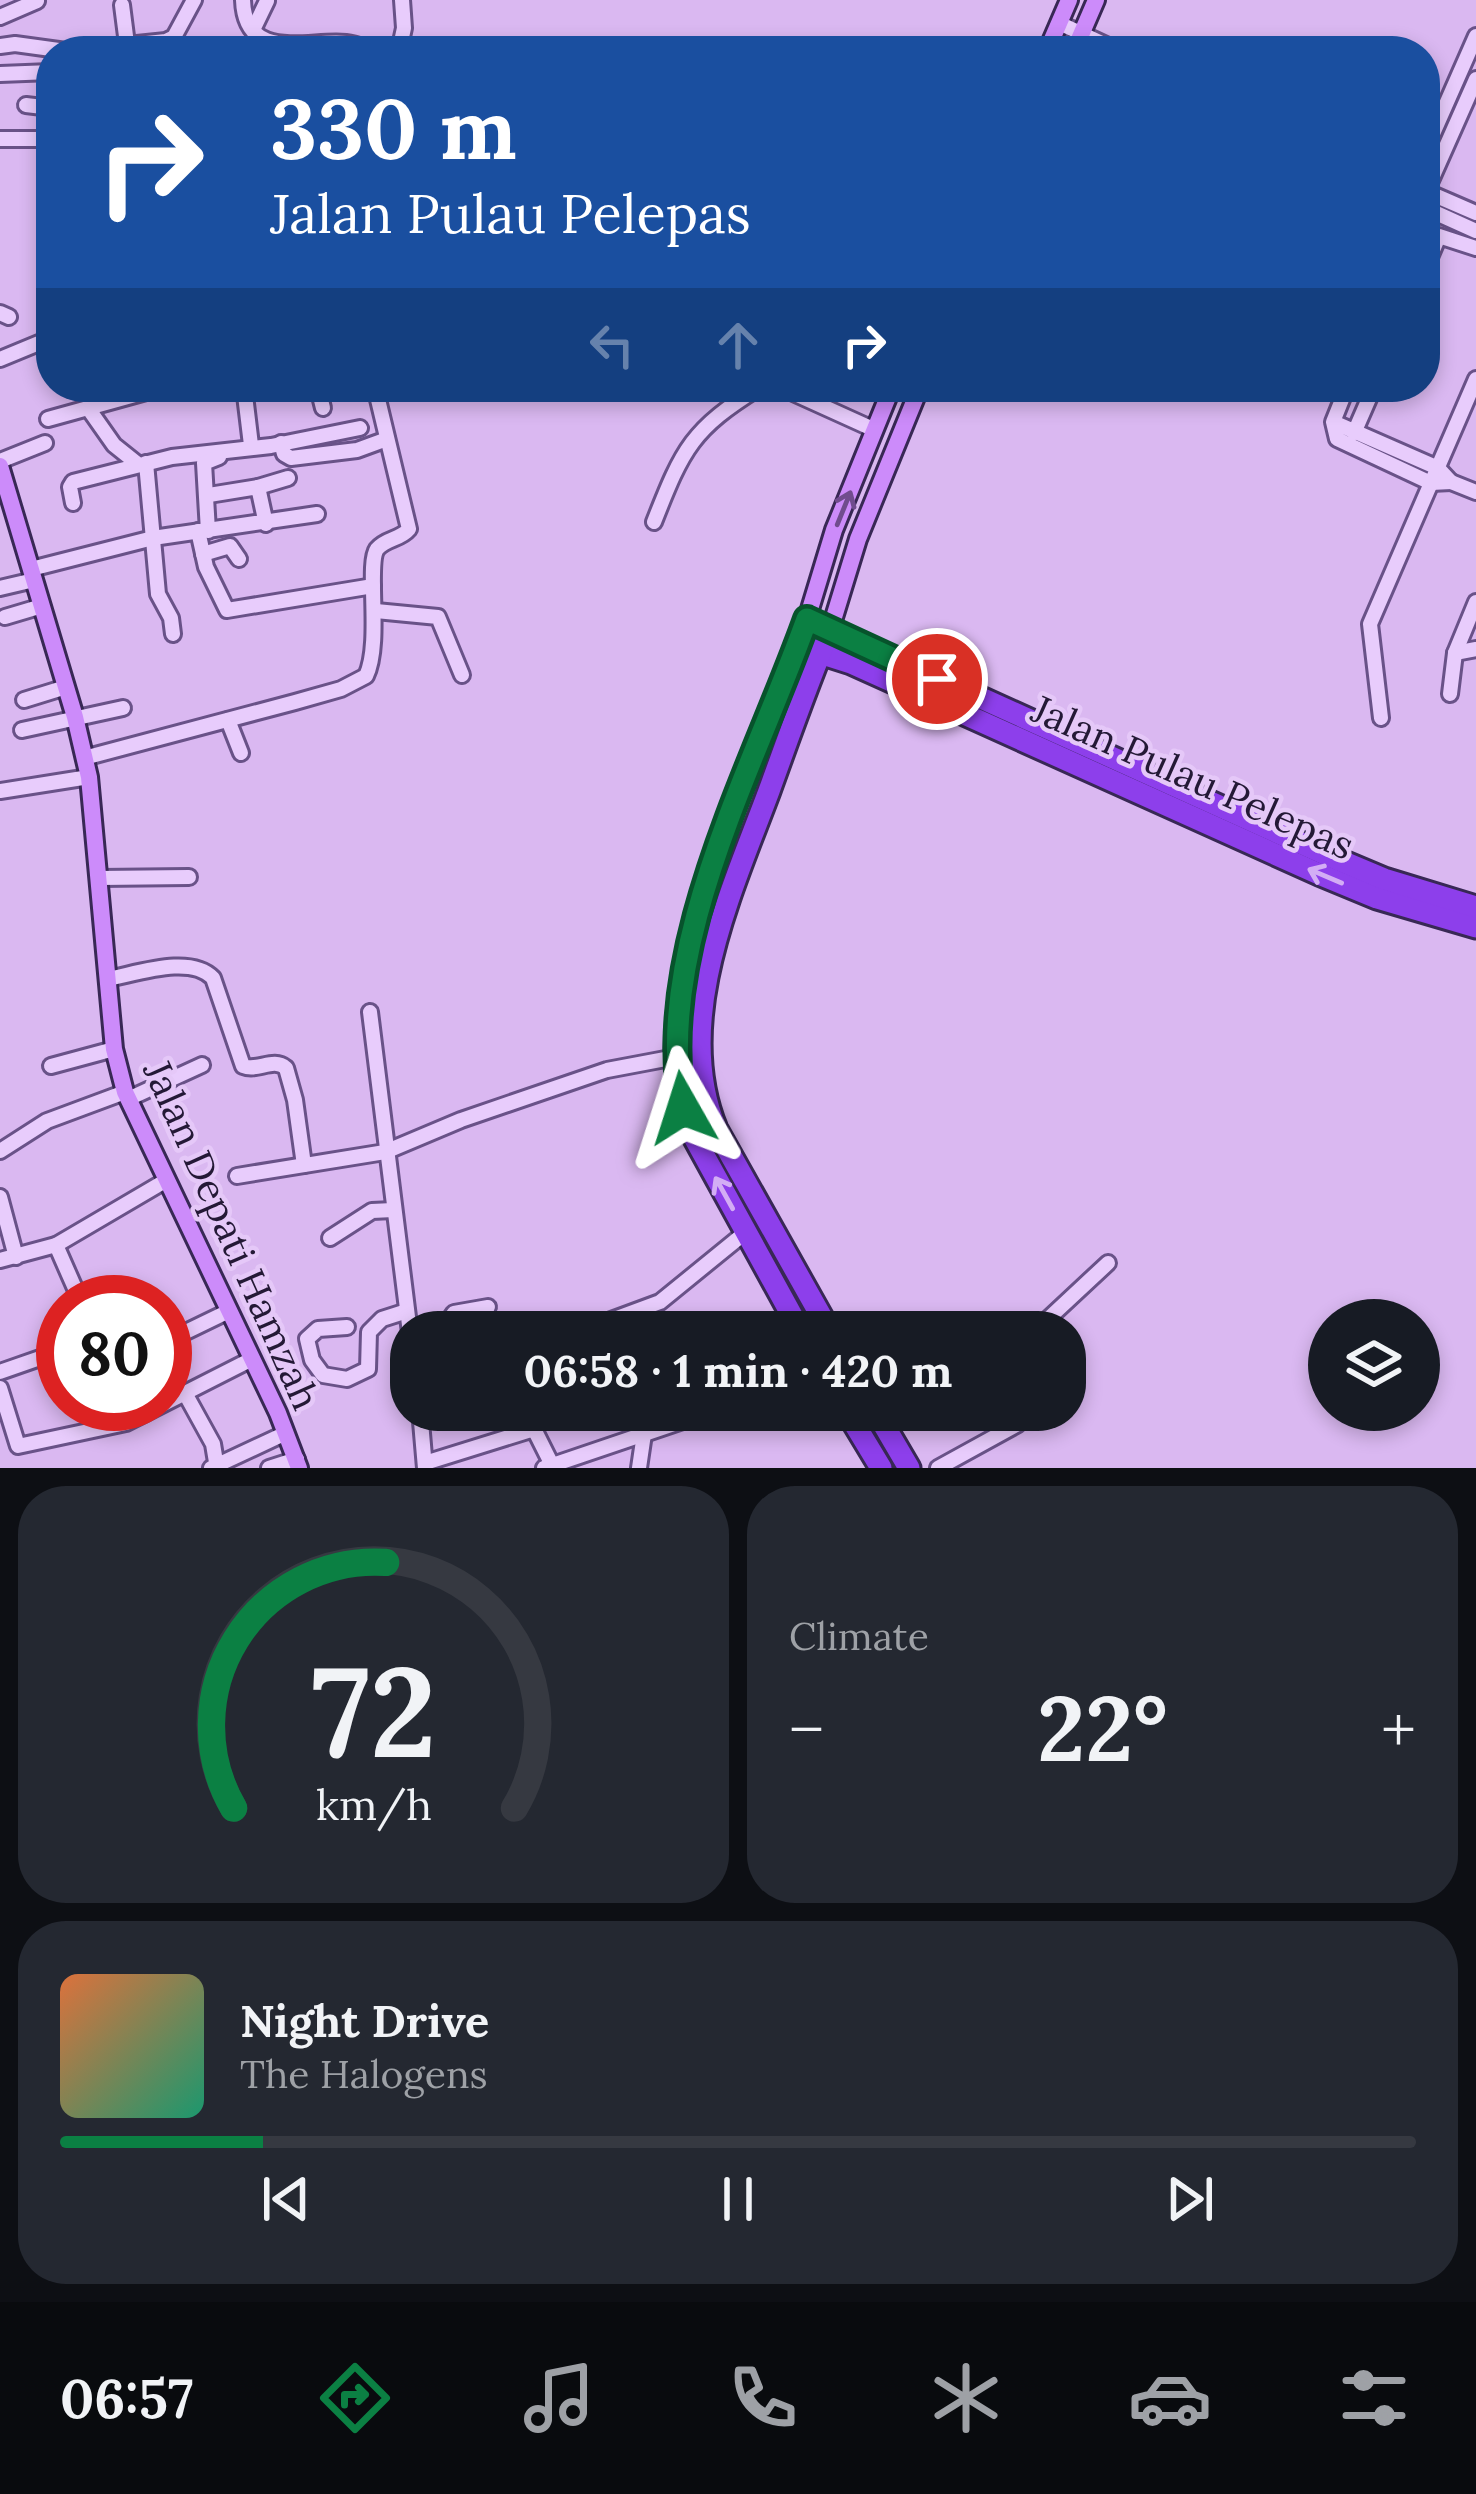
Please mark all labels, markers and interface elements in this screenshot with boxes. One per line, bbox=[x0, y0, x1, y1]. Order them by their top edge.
text: 330 m bbox=[270, 74, 517, 182]
icon: right bbox=[72, 84, 228, 240]
text: Jalan Pulau Pelepas bbox=[270, 179, 751, 248]
icon: left bbox=[579, 312, 645, 378]
icon: ahead bbox=[705, 312, 771, 378]
icon: right bbox=[831, 312, 897, 378]
one-way arrow bbox=[834, 490, 856, 527]
pin bbox=[886, 628, 988, 730]
icon: arrive bbox=[904, 646, 970, 712]
street label: Jalan Pulau Pelepas bbox=[1023, 683, 1362, 870]
one-way arrow bbox=[1308, 864, 1344, 886]
position arrow bbox=[620, 1045, 746, 1171]
street label: Jalan Depati Hamzah bbox=[132, 1052, 331, 1417]
one-way arrow bbox=[711, 1177, 735, 1212]
speed limit sign: 80 bbox=[36, 1275, 192, 1431]
map controls bbox=[1308, 1299, 1440, 1431]
button: layers bbox=[1308, 1299, 1440, 1431]
text: 06:58 · 1 min · 420 m bbox=[524, 1342, 952, 1399]
text: Climate bbox=[789, 1611, 929, 1661]
text: 72 bbox=[311, 1631, 436, 1791]
text: 22° bbox=[1037, 1670, 1168, 1786]
text: − bbox=[789, 1687, 824, 1771]
text: + bbox=[1381, 1687, 1416, 1771]
text: km/h bbox=[316, 1776, 431, 1831]
text: Night Drive bbox=[240, 1992, 489, 2049]
text: The Halogens bbox=[240, 2049, 488, 2099]
icon: previous bbox=[253, 2166, 319, 2232]
icon: pause bbox=[705, 2166, 771, 2232]
icon: next bbox=[1157, 2166, 1223, 2232]
icon: directions bbox=[313, 2356, 397, 2440]
icon: music bbox=[517, 2356, 601, 2440]
icon: phone bbox=[721, 2356, 805, 2440]
icon: climate bbox=[924, 2356, 1008, 2440]
icon: car bbox=[1128, 2356, 1212, 2440]
icon: filters bbox=[1332, 2356, 1416, 2440]
text: 06:57 bbox=[60, 2364, 193, 2433]

